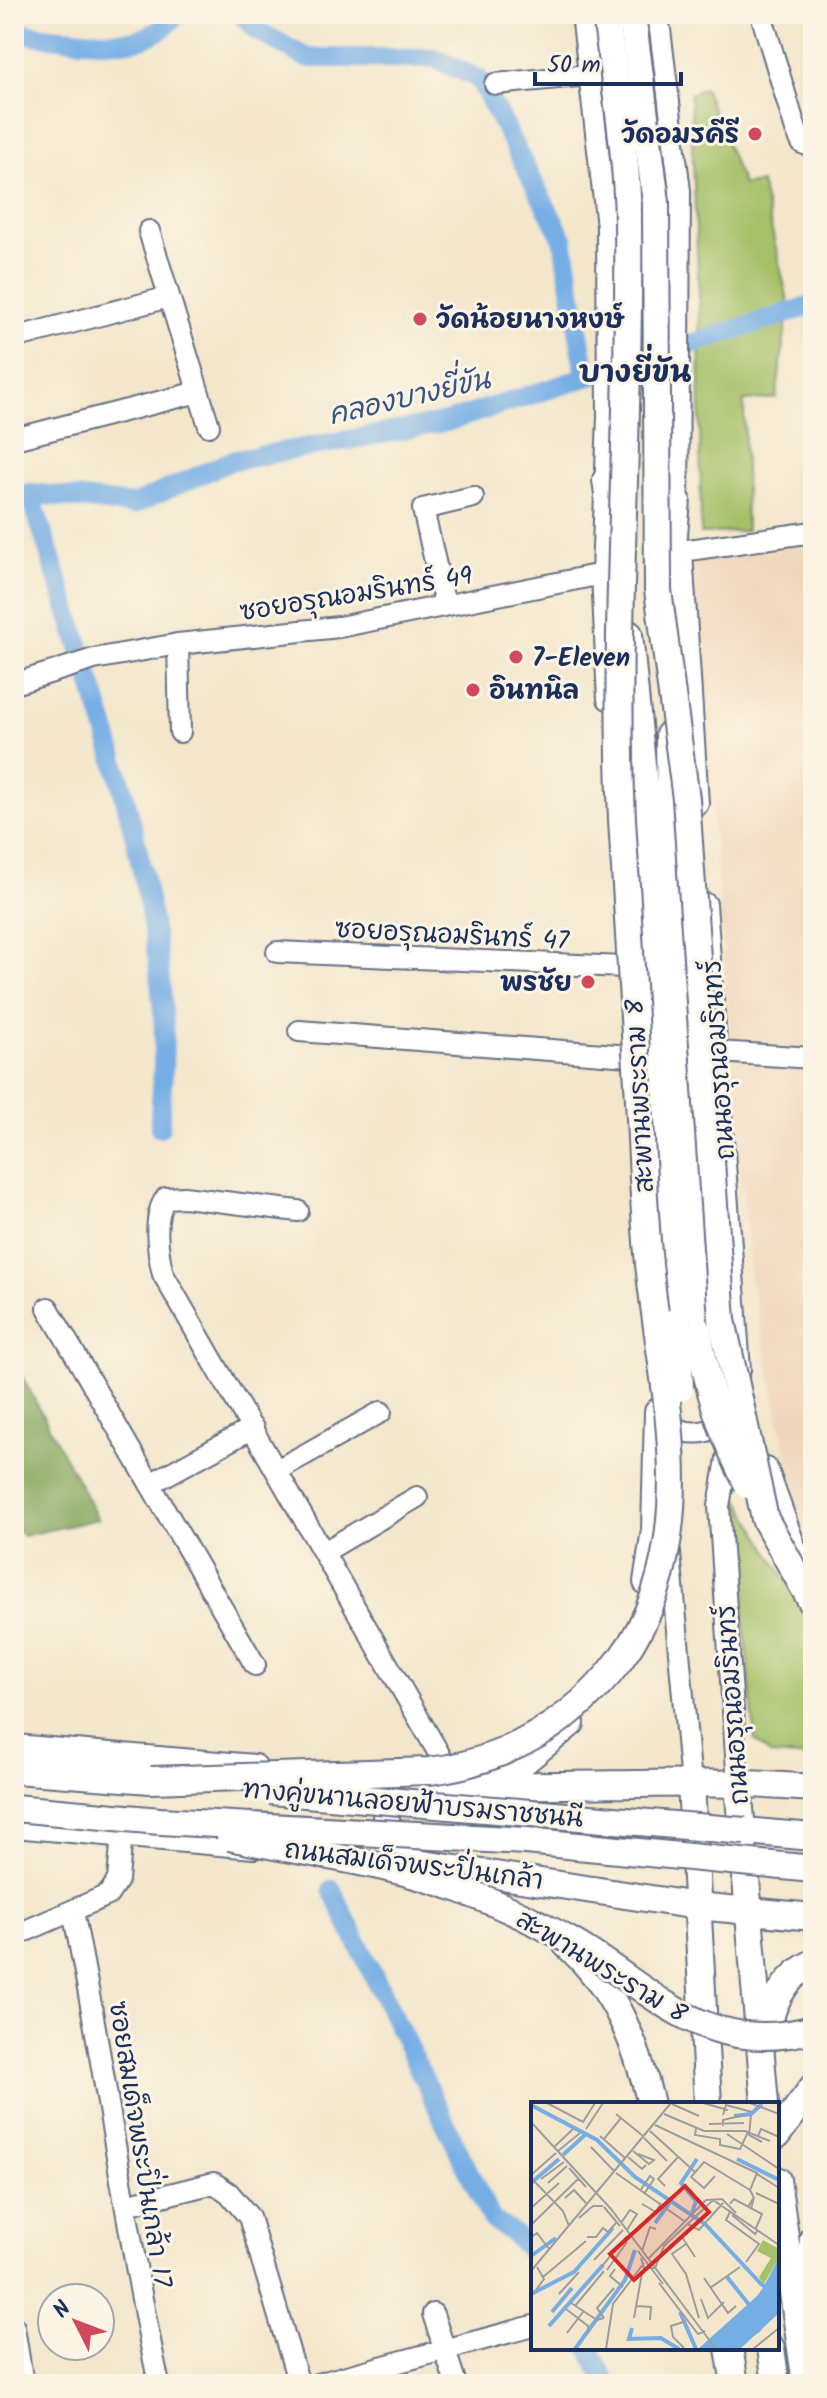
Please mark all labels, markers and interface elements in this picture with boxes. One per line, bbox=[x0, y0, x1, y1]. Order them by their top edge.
scale bar bbox=[535, 36, 681, 86]
text: 50 m bbox=[547, 46, 601, 85]
place label: วัดอมรคีรี bbox=[621, 115, 739, 157]
marker: วัดอมรคีรี bbox=[746, 125, 764, 143]
place label: วัดน้อยนางหงษ์ bbox=[436, 300, 625, 342]
marker: วัดน้อยนางหงษ์ bbox=[411, 310, 429, 328]
district label: บางยี่ขัน bbox=[579, 343, 692, 398]
water label: คลองบางยี่ขัน bbox=[323, 353, 496, 439]
street label: ซอยอรุณอมรินทร์ 49 bbox=[237, 556, 476, 634]
place label: 7-Eleven bbox=[532, 638, 630, 680]
marker: 7-Eleven bbox=[507, 648, 525, 666]
place label: อินทนิล bbox=[489, 671, 579, 713]
marker: อินทนิล bbox=[464, 681, 482, 699]
street label: ซอยอรุณอมรินทร์ 47 bbox=[334, 909, 571, 963]
street label: ถนนอรุณอมรินทร์ bbox=[692, 958, 748, 1161]
place label: พรชัย bbox=[500, 963, 572, 1005]
marker: พรชัย bbox=[579, 973, 597, 991]
street label: สะพานพระราม 8 bbox=[615, 998, 667, 1194]
street label: ถนนอรุณอมรินทร์ bbox=[706, 1603, 762, 1806]
street label: ทางคู่ขนานลอยฟ้าบรมราชชนนี bbox=[241, 1769, 585, 1841]
street label: ถนนสมเด็จพระปิ่นเกล้า bbox=[282, 1825, 546, 1903]
street label: สะพานพระราม 8 bbox=[507, 1900, 695, 2036]
street label: ซอยสมเด็จพระปิ่นเกล้า 17 bbox=[96, 1998, 186, 2291]
inset map bbox=[531, 2102, 779, 2350]
north arrow bbox=[36, 2282, 116, 2362]
text: N bbox=[45, 2293, 81, 2327]

